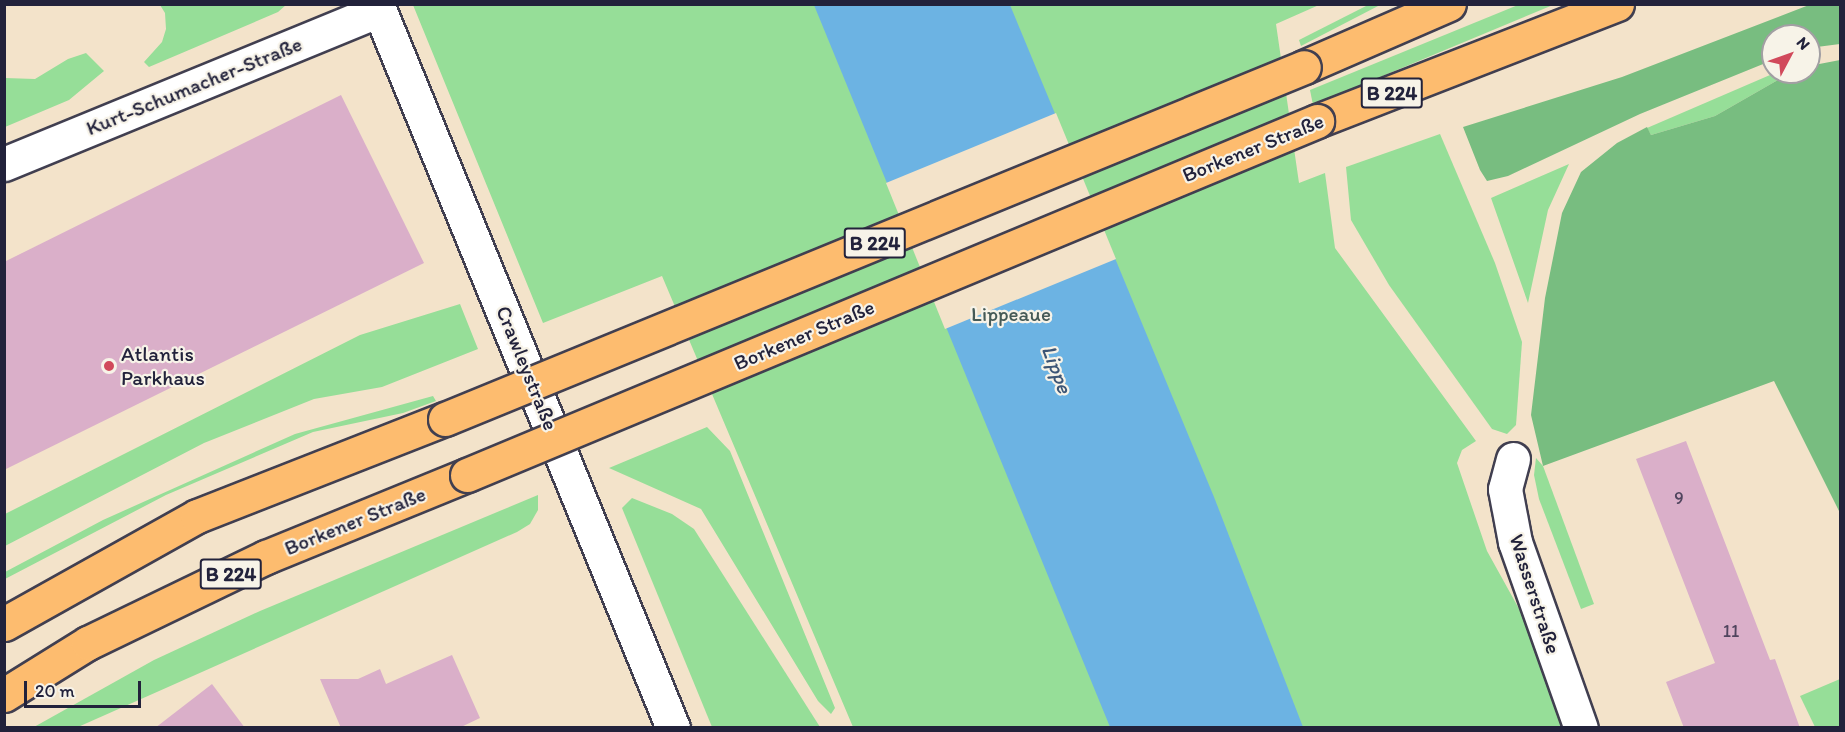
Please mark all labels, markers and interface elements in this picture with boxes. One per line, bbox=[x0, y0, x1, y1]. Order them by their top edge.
north arrow bbox=[1761, 24, 1821, 84]
street label: Kurt-Schumacher-Straße bbox=[82, 31, 306, 141]
text: N bbox=[1793, 33, 1814, 53]
road number: B 224 bbox=[1360, 76, 1424, 110]
street label: Borkener Straße bbox=[1179, 108, 1327, 188]
road number: B 224 bbox=[844, 226, 906, 260]
street label: Borkener Straße bbox=[730, 294, 878, 376]
park label: Lippeaue bbox=[971, 301, 1051, 327]
street label: Crawleystraße bbox=[491, 302, 563, 434]
place label: Atlantis Parkhaus bbox=[121, 341, 205, 391]
water label: Lippe bbox=[1036, 341, 1078, 397]
marker: Atlantis Parkhaus bbox=[102, 359, 116, 373]
street label: Borkener Straße bbox=[281, 481, 429, 561]
house number: 9 bbox=[1674, 487, 1684, 509]
street label: Wasserstraße bbox=[1504, 531, 1566, 657]
road number: B 224 bbox=[200, 557, 262, 591]
house number: 11 bbox=[1723, 620, 1739, 642]
scale bar bbox=[27, 669, 144, 707]
text: 20 m bbox=[35, 680, 75, 702]

